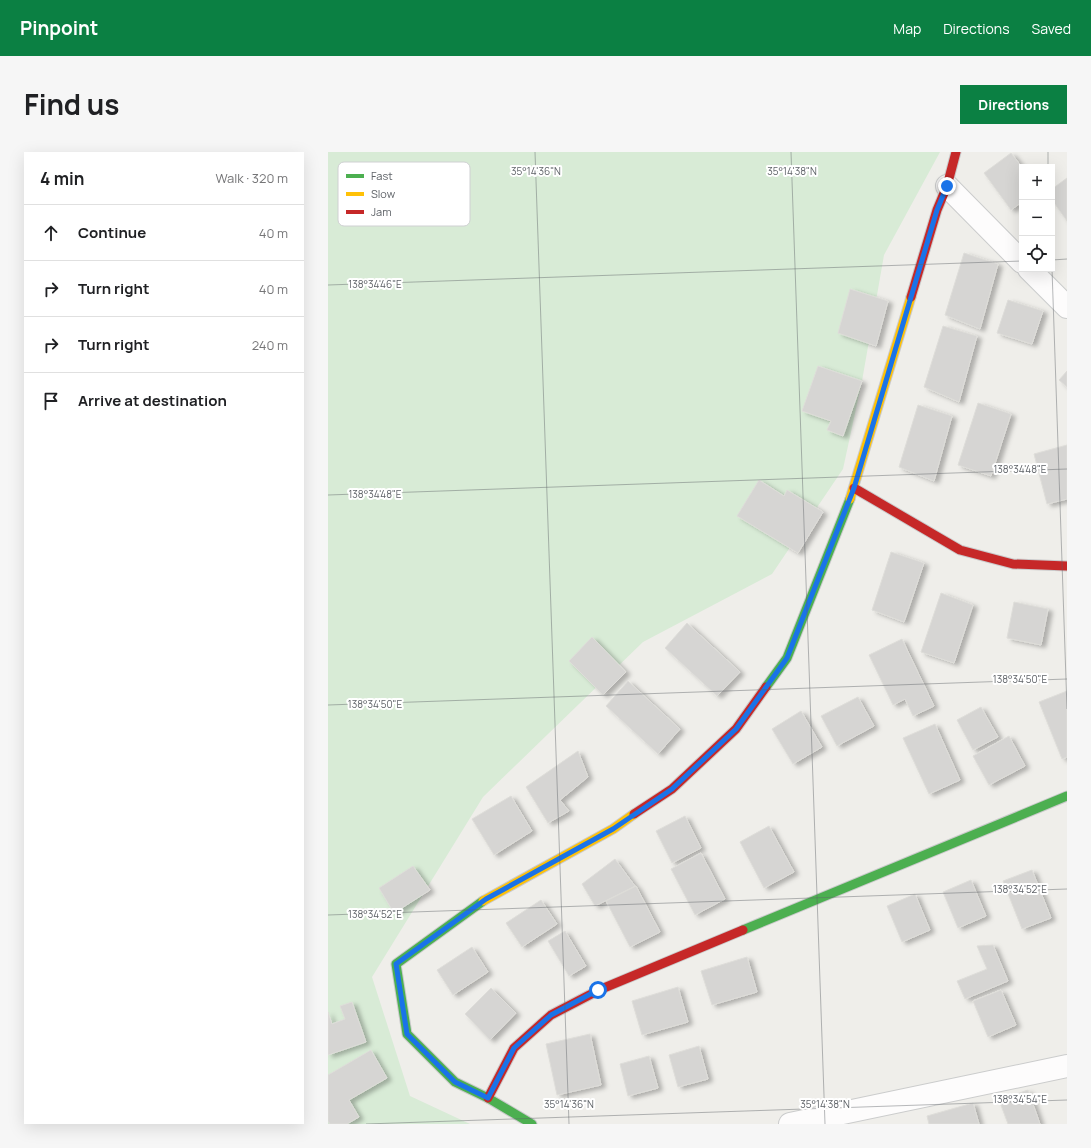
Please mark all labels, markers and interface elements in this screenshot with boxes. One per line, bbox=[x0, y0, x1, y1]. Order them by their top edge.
text: Pinpoint bbox=[20, 15, 98, 41]
text: Map bbox=[893, 19, 921, 38]
text: Directions bbox=[943, 19, 1010, 38]
text: Saved bbox=[1032, 19, 1071, 38]
text: Find us bbox=[24, 85, 119, 123]
button: Directions bbox=[960, 85, 1067, 124]
legend bbox=[338, 162, 470, 226]
text: 35°14'36"N bbox=[511, 164, 561, 178]
text: 35°14'38"N bbox=[767, 164, 817, 178]
map controls bbox=[1019, 164, 1055, 272]
button: + bbox=[1019, 164, 1055, 200]
text: 4 min bbox=[40, 167, 84, 190]
text: Fast bbox=[371, 168, 393, 183]
text: Walk · 320 m bbox=[215, 169, 288, 187]
route end bbox=[938, 177, 956, 195]
text: Slow bbox=[371, 186, 396, 201]
button: − bbox=[1019, 200, 1055, 236]
text: Jam bbox=[371, 204, 392, 219]
icon: ahead bbox=[40, 222, 62, 244]
text: Continue bbox=[78, 222, 146, 243]
text: 40 m bbox=[259, 224, 288, 242]
button: locate bbox=[1019, 236, 1055, 272]
text: 138°34'46"E bbox=[348, 277, 402, 291]
icon: right bbox=[40, 278, 62, 300]
text: Turn right bbox=[78, 278, 149, 299]
text: 40 m bbox=[259, 280, 288, 298]
icon: right bbox=[40, 334, 62, 356]
text: Turn right bbox=[78, 334, 149, 355]
text: 240 m bbox=[252, 336, 288, 354]
icon: arrive bbox=[40, 390, 62, 412]
text: Arrive at destination bbox=[78, 390, 227, 411]
text: 138°34'48"E bbox=[993, 462, 1047, 476]
text: 138°34'48"E bbox=[348, 487, 402, 501]
text: 138°34'50"E bbox=[993, 672, 1048, 686]
text: 138°34'50"E bbox=[348, 697, 403, 711]
text: 138°34'52"E bbox=[993, 882, 1047, 896]
text: 138°34'52"E bbox=[348, 907, 402, 921]
route start bbox=[589, 981, 607, 999]
text: 138°34'54"E bbox=[993, 1092, 1047, 1106]
text: 35°14'36"N bbox=[544, 1097, 594, 1111]
text: 35°14'38"N bbox=[800, 1097, 850, 1111]

